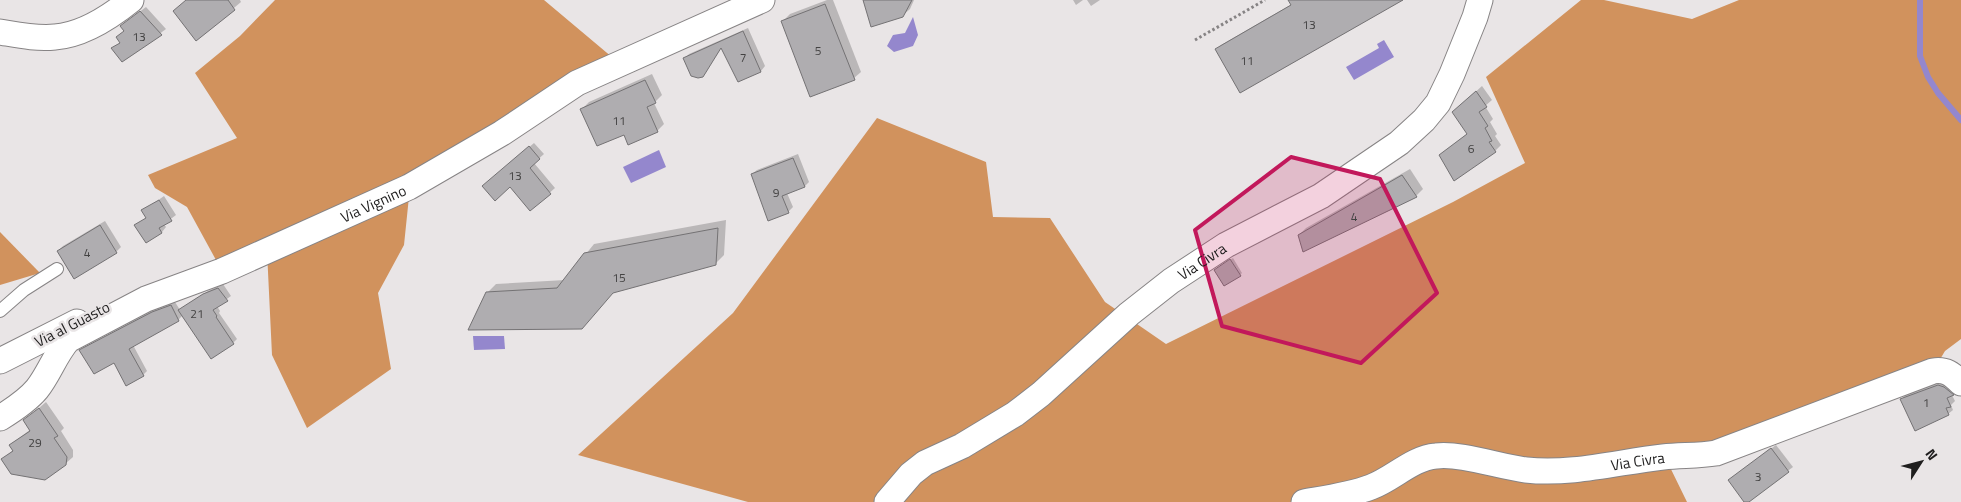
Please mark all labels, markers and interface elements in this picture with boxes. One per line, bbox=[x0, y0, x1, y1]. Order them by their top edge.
house number: 13 bbox=[1302, 15, 1316, 34]
house number: 13 bbox=[132, 27, 146, 46]
house number: 5 bbox=[815, 41, 822, 60]
house number: 7 bbox=[740, 48, 746, 67]
house number: 11 bbox=[1240, 51, 1254, 70]
house number: 11 bbox=[612, 111, 626, 130]
house number: 6 bbox=[1468, 139, 1475, 158]
house number: 13 bbox=[508, 166, 522, 185]
street label: Via Vignino bbox=[336, 178, 410, 228]
house number: 9 bbox=[773, 183, 780, 202]
house number: 4 bbox=[1351, 207, 1358, 226]
street label: Via Civra bbox=[1173, 236, 1231, 285]
house number: 4 bbox=[84, 243, 91, 262]
house number: 15 bbox=[612, 268, 626, 287]
street label: Via al Guasto bbox=[30, 295, 114, 353]
house number: 21 bbox=[190, 304, 204, 323]
house number: 1 bbox=[1923, 393, 1929, 412]
house number: 29 bbox=[28, 433, 42, 452]
north arrow bbox=[1896, 437, 1946, 487]
text: N bbox=[1921, 444, 1943, 464]
street label: Via Civra bbox=[1609, 445, 1666, 476]
house number: 3 bbox=[1755, 467, 1761, 486]

